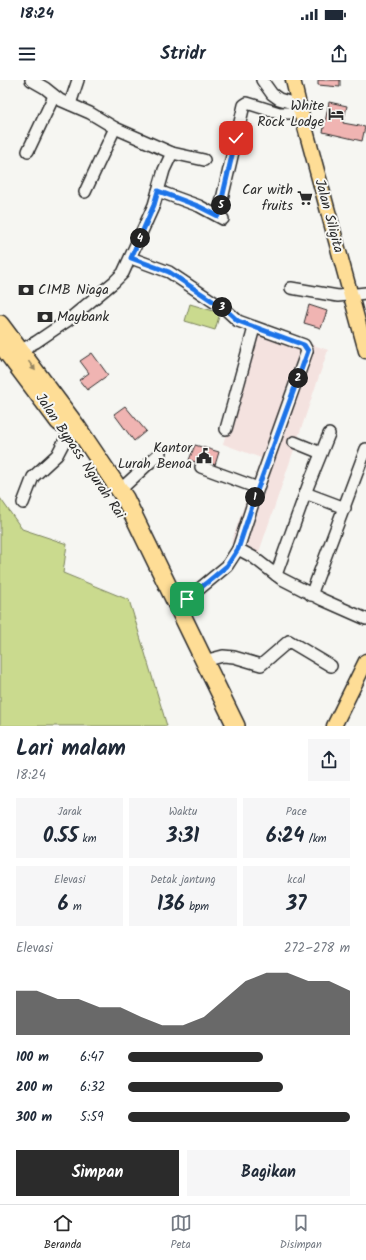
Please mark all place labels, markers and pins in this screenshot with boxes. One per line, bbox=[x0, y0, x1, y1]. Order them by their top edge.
place label: White Rock Lodge bbox=[257, 95, 325, 133]
hotel icon: White Rock Lodge bbox=[327, 105, 345, 123]
pin bbox=[219, 121, 253, 155]
place label: Car with fruits bbox=[242, 179, 293, 217]
supermarket icon: Car with fruits bbox=[296, 189, 314, 207]
pin: 5 bbox=[211, 195, 231, 215]
pin: 4 bbox=[130, 228, 150, 248]
place label: CIMB Niaga bbox=[38, 279, 109, 301]
bank icon: CIMB Niaga bbox=[17, 281, 35, 299]
pin: 3 bbox=[212, 297, 232, 317]
place label: Maybank bbox=[57, 306, 110, 328]
bank icon: Maybank bbox=[36, 308, 54, 326]
pin: 2 bbox=[288, 368, 308, 388]
place label: Kantor Lurah Benoa bbox=[118, 437, 193, 475]
public building icon: Kantor Lurah Benoa bbox=[195, 447, 213, 465]
pin: 1 bbox=[245, 487, 265, 507]
pin bbox=[170, 582, 204, 616]

